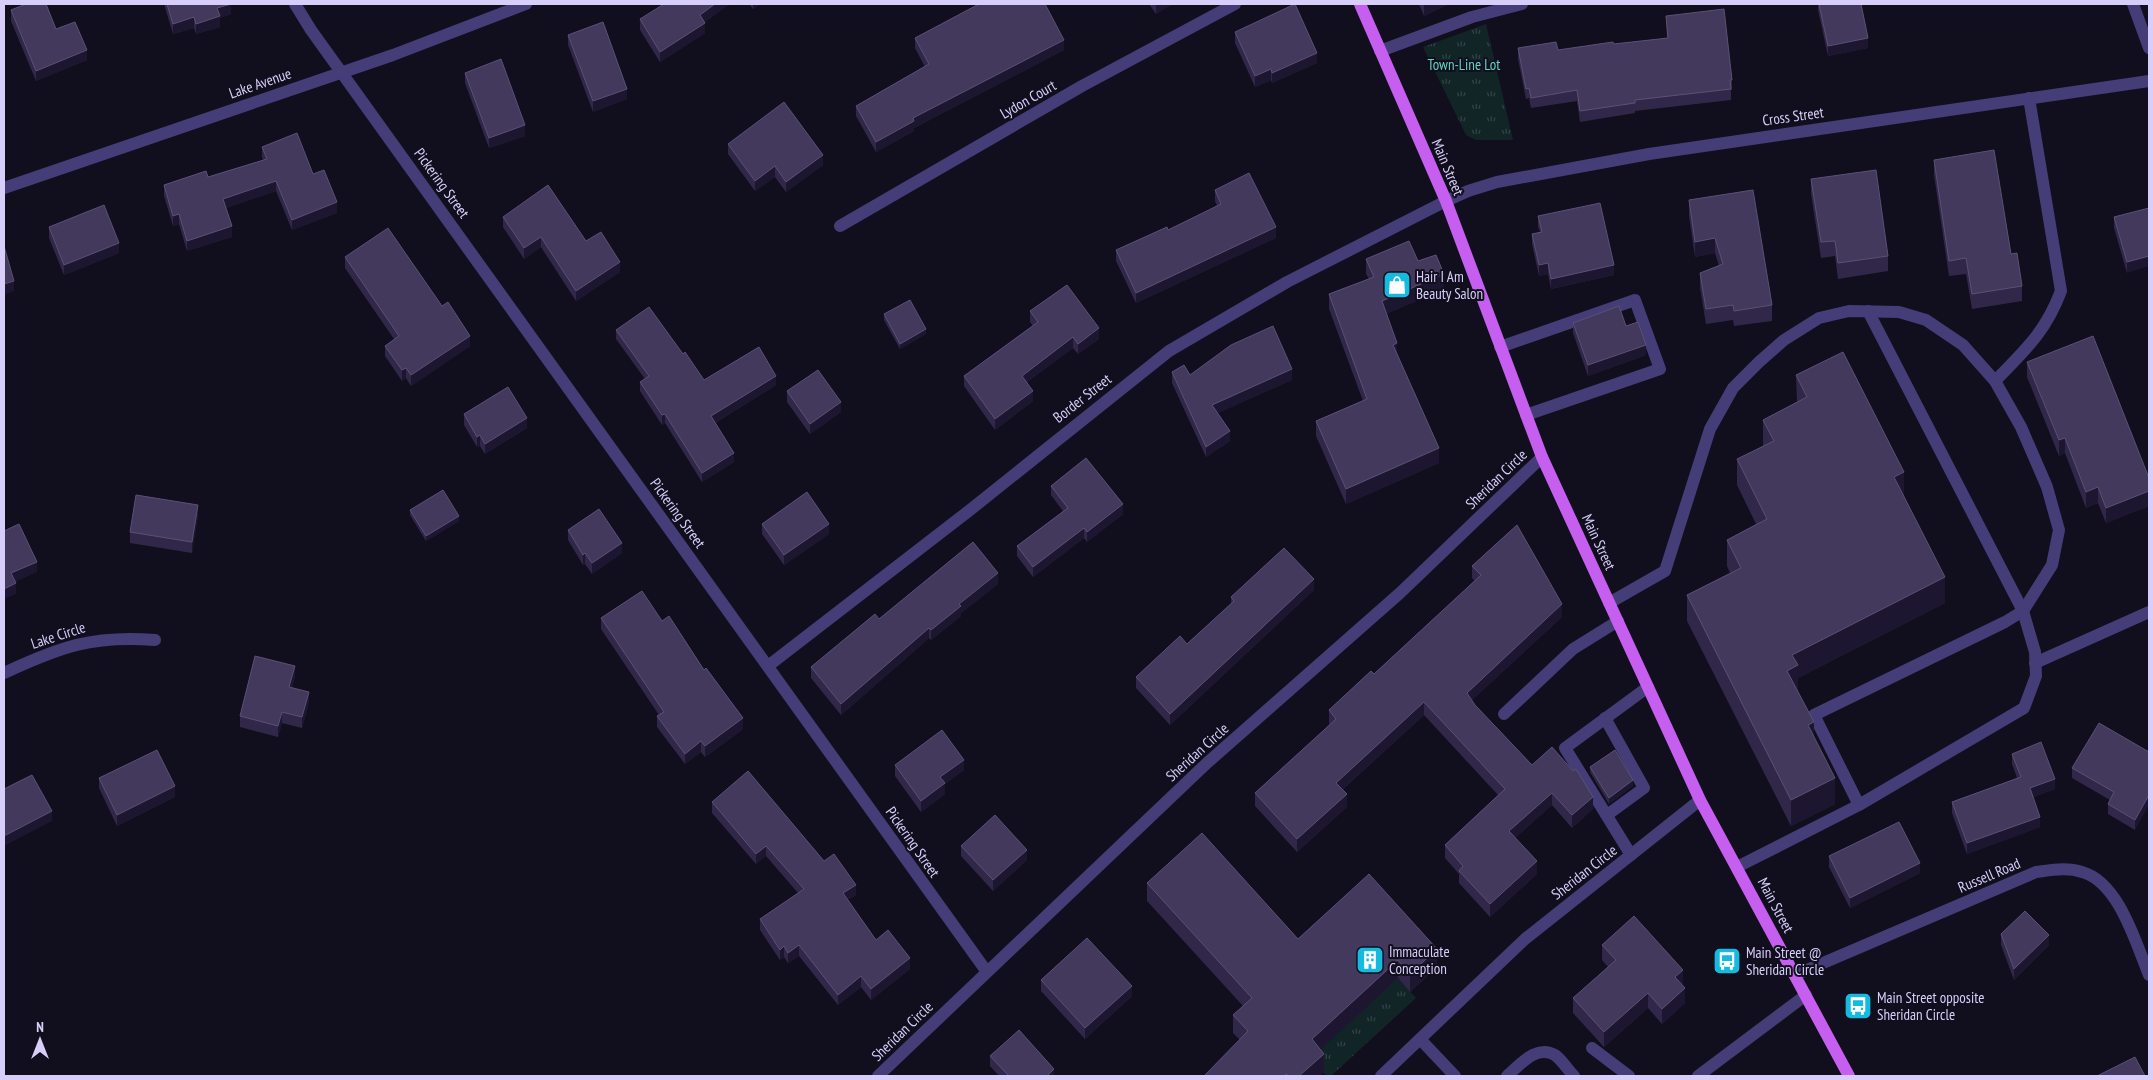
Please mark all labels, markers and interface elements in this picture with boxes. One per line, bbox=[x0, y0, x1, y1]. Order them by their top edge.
park label: Town-Line Lot bbox=[1428, 55, 1500, 74]
street label: Lake Avenue bbox=[226, 64, 294, 102]
street label: Lydon Court bbox=[997, 75, 1059, 123]
street label: Cross Street bbox=[1761, 102, 1825, 130]
street label: Main Street bbox=[1428, 136, 1468, 198]
street label: Pickering Street bbox=[410, 144, 474, 222]
place label: Hair I Am Beauty Salon bbox=[1416, 267, 1483, 303]
shop icon: Hair I Am Beauty Salon bbox=[1382, 270, 1412, 300]
street label: Border Street bbox=[1049, 369, 1115, 427]
street label: Sheridan Circle bbox=[1461, 445, 1531, 513]
street label: Pickering Street bbox=[646, 474, 710, 552]
street label: Main Street bbox=[1578, 511, 1620, 573]
street label: Lake Circle bbox=[28, 617, 88, 653]
street label: Sheridan Circle bbox=[1162, 719, 1232, 785]
street label: Pickering Street bbox=[882, 803, 944, 881]
street label: Sheridan Circle bbox=[1547, 840, 1621, 904]
street label: Russell Road bbox=[1955, 853, 2023, 897]
street label: Main Street bbox=[1754, 874, 1798, 936]
place label: Immaculate Conception bbox=[1389, 942, 1450, 978]
place label: Main Street @ Sheridan Circle bbox=[1746, 943, 1824, 979]
building icon: Immaculate Conception bbox=[1355, 945, 1385, 975]
bus stop icon: Main Street @ Sheridan Circle bbox=[1712, 946, 1742, 976]
place label: Main Street opposite Sheridan Circle bbox=[1877, 988, 1984, 1024]
bus stop icon: Main Street opposite Sheridan Circle bbox=[1843, 991, 1873, 1021]
street label: Sheridan Circle bbox=[867, 997, 937, 1065]
north arrow bbox=[15, 1015, 65, 1065]
text: N bbox=[36, 1018, 44, 1036]

